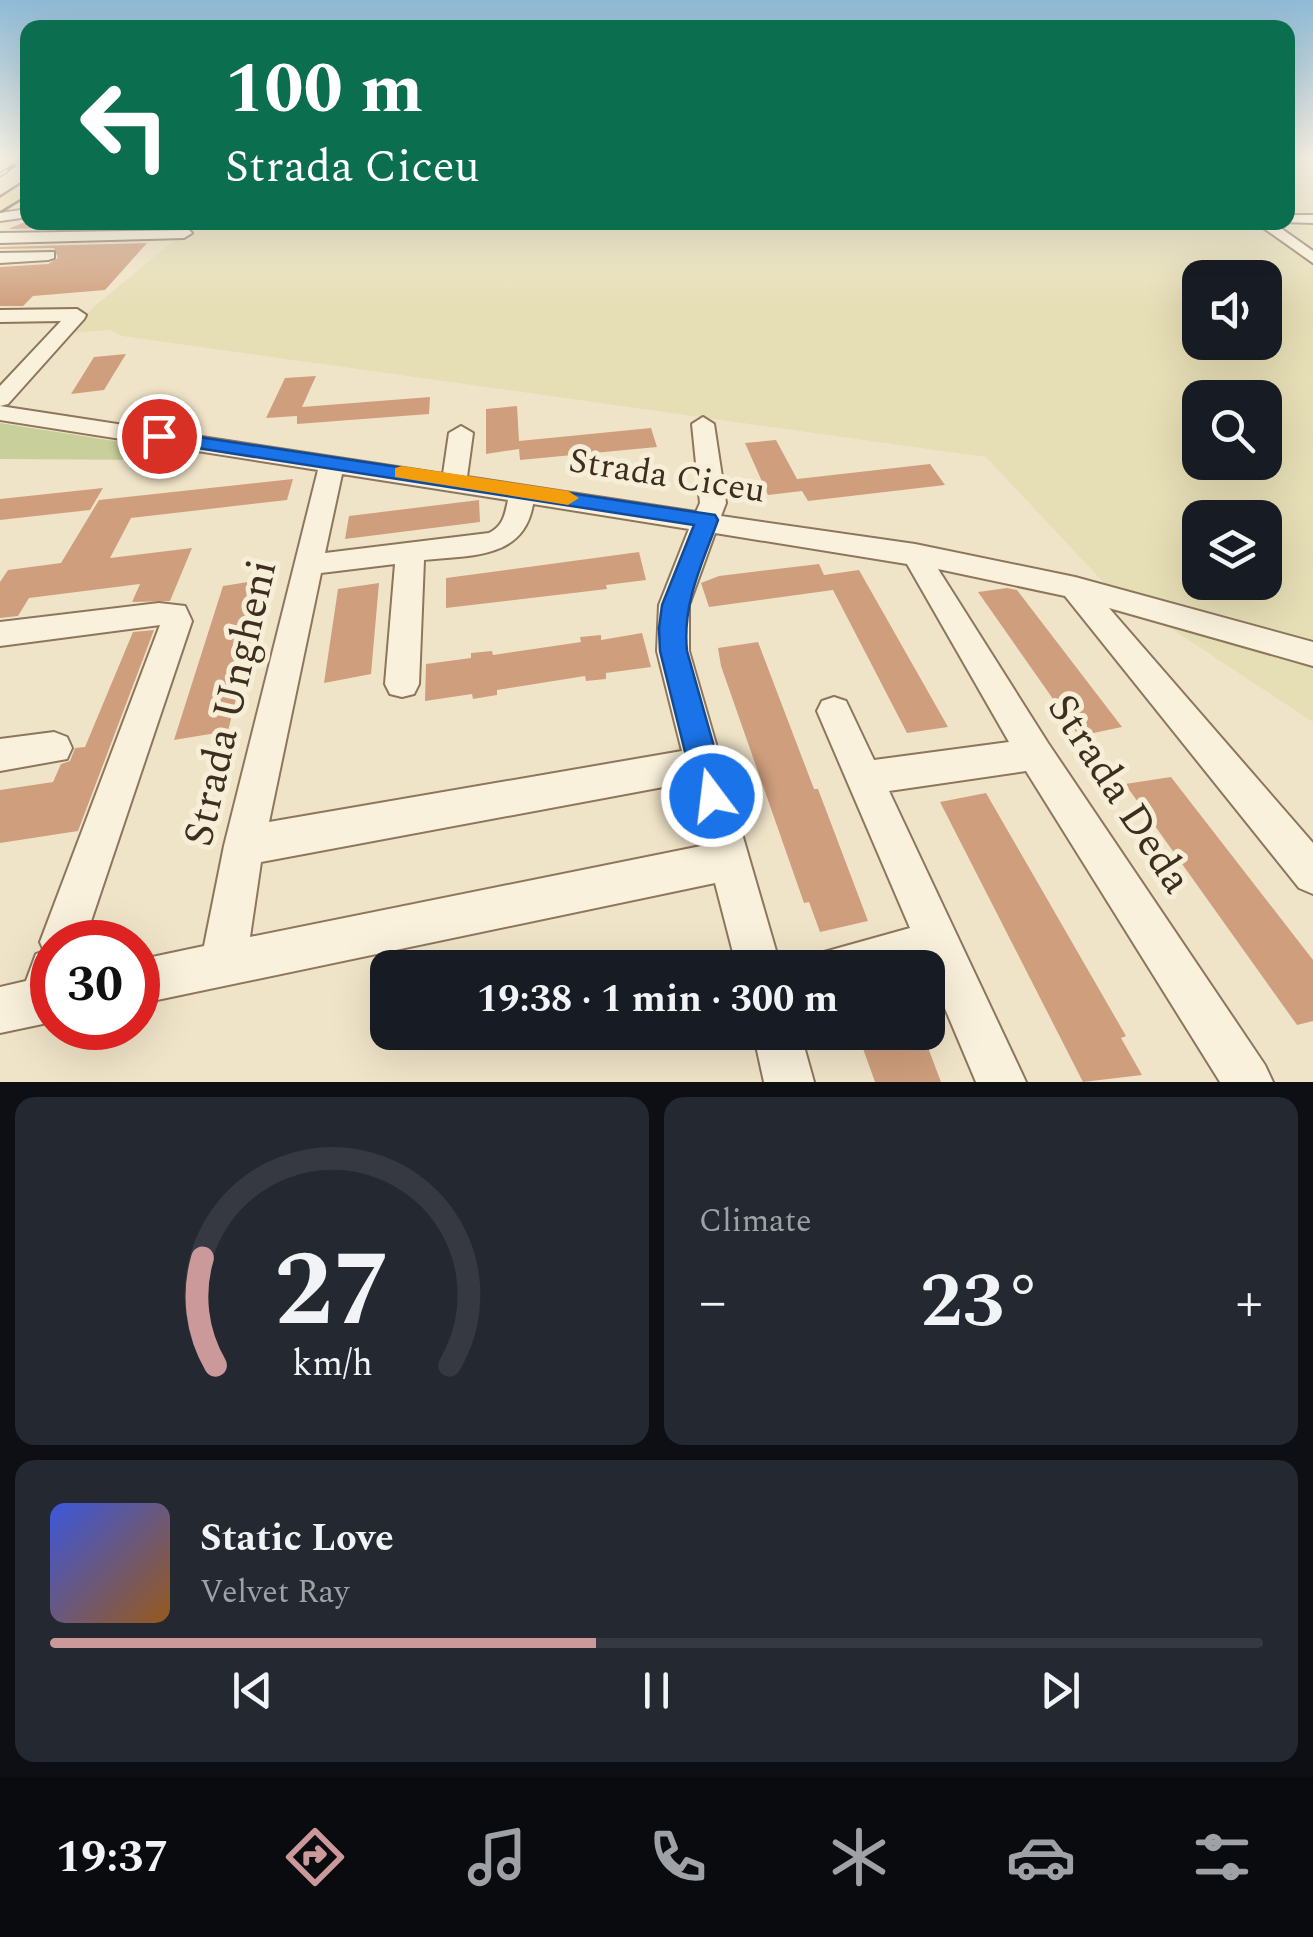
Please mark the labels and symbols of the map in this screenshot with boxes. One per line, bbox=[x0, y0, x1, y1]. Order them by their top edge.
pin bbox=[117, 394, 202, 479]
street label: Strada Ciceu bbox=[565, 434, 769, 518]
street label: Strada Ungheni bbox=[167, 554, 295, 852]
street label: Strada Deda bbox=[1031, 682, 1207, 907]
position arrow bbox=[660, 744, 764, 848]
speed limit sign: 30 bbox=[30, 920, 160, 1050]

